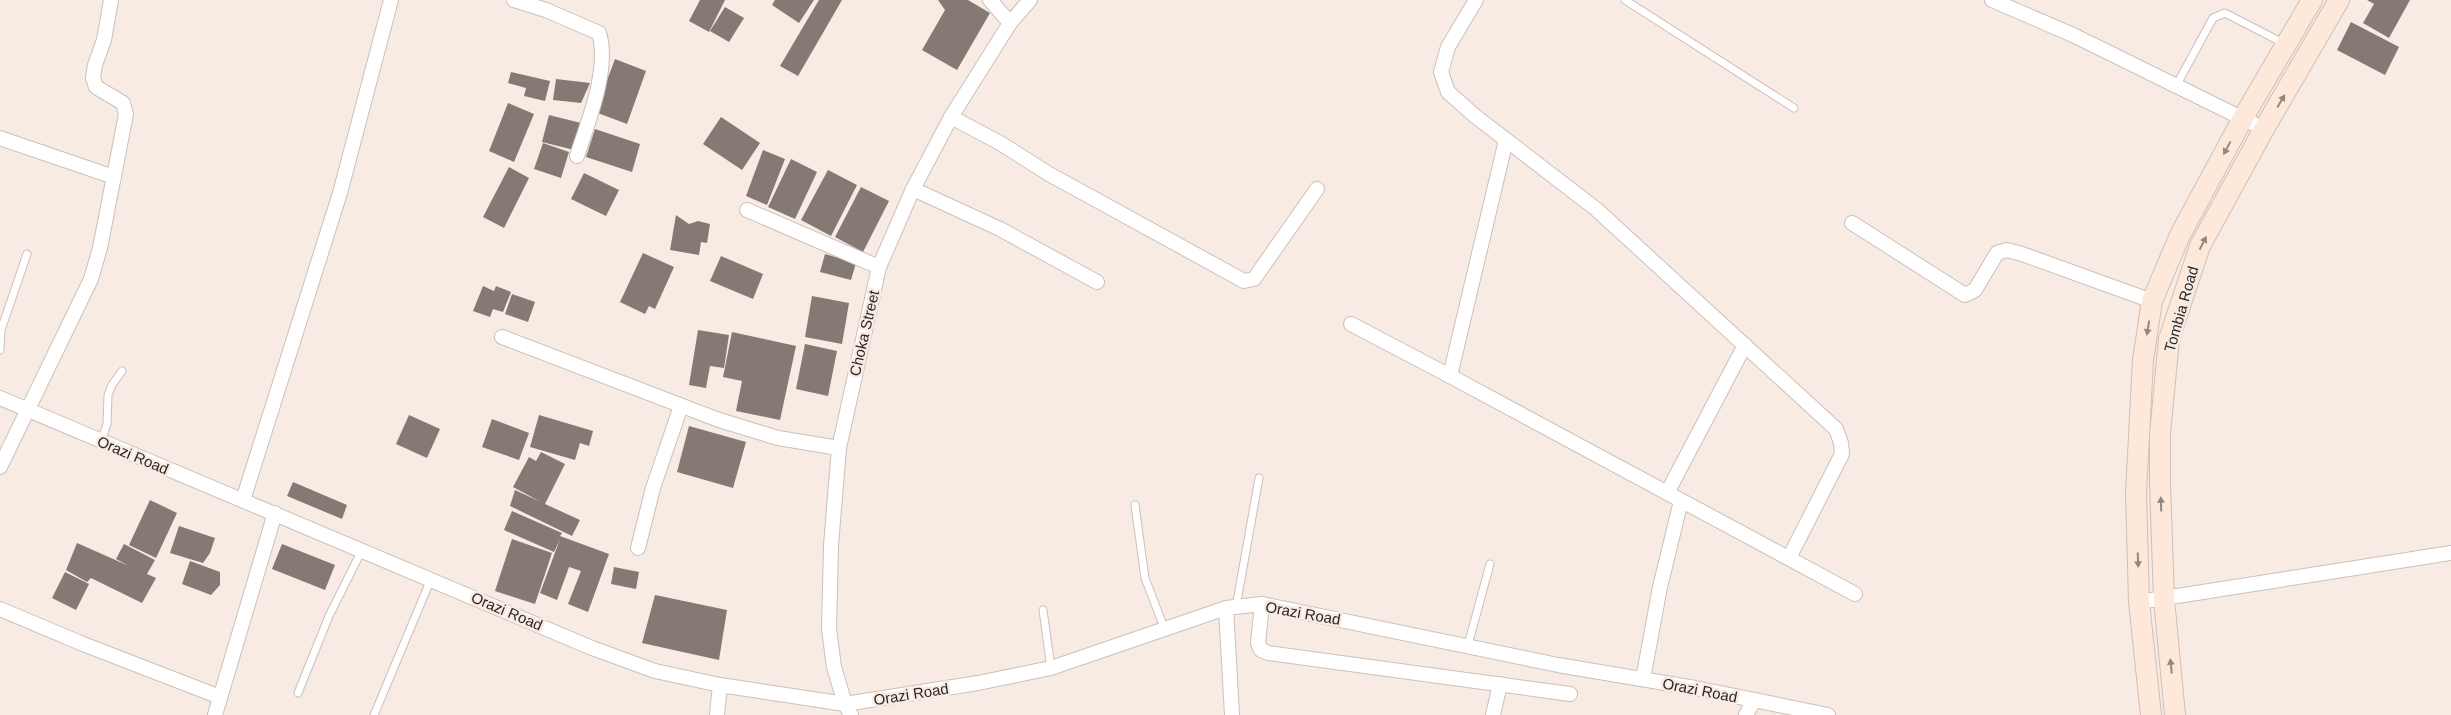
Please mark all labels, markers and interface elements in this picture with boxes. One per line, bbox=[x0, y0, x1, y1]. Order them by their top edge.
one-way arrow bbox=[2277, 94, 2285, 108]
one-way arrow bbox=[2223, 141, 2231, 155]
one-way arrow bbox=[2199, 236, 2207, 250]
street label: Tombia Road bbox=[2161, 264, 2201, 354]
street label: Choka Street bbox=[846, 288, 882, 378]
one-way arrow bbox=[2144, 320, 2152, 336]
street label: Orazi Road bbox=[95, 432, 171, 478]
one-way arrow bbox=[2157, 496, 2165, 512]
one-way arrow bbox=[2135, 552, 2143, 568]
street label: Orazi Road bbox=[469, 588, 545, 634]
street label: Orazi Road bbox=[1264, 598, 1342, 628]
one-way arrow bbox=[2166, 658, 2174, 674]
street label: Orazi Road bbox=[1661, 674, 1739, 706]
street label: Orazi Road bbox=[872, 680, 950, 708]

